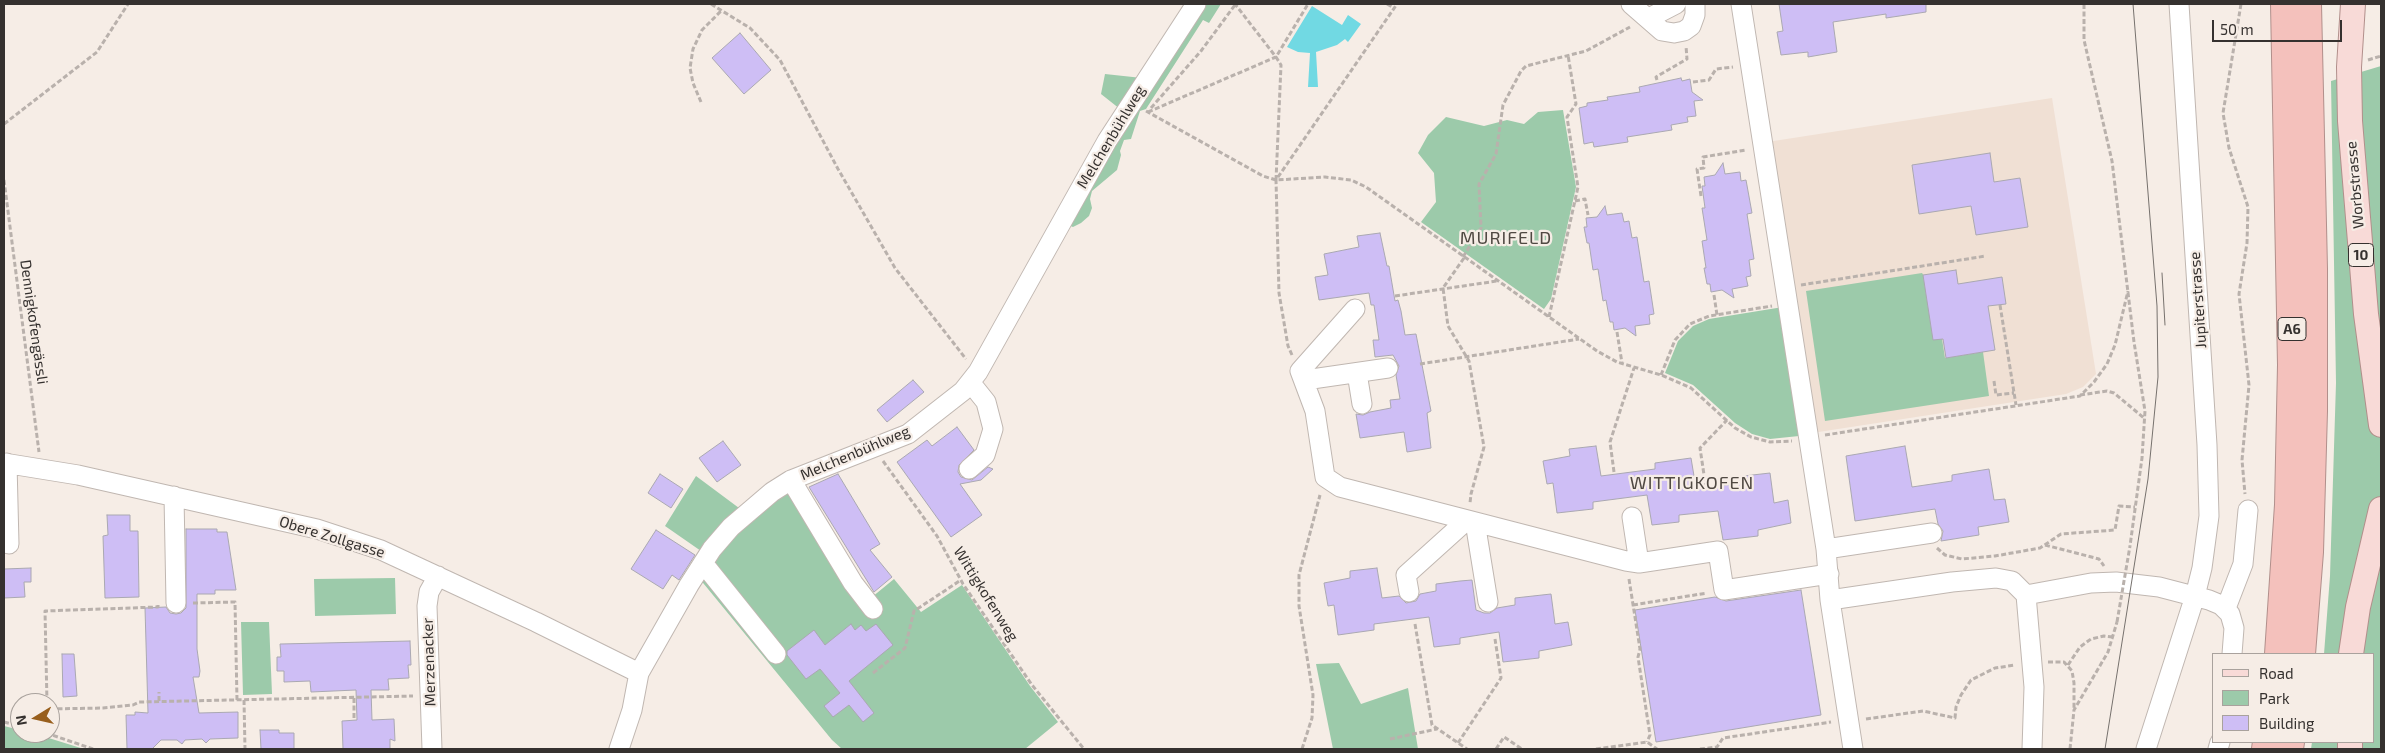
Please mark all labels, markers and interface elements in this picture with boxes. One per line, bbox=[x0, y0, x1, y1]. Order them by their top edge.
scale bar bbox=[2215, 10, 2345, 42]
text: 50 m bbox=[2220, 20, 2254, 38]
street label: Melchenbühlweg bbox=[1073, 82, 1149, 192]
street label: Worbstrasse bbox=[2342, 140, 2368, 230]
district label: MURIFELD bbox=[1459, 227, 1553, 249]
road number: 10 bbox=[2348, 244, 2374, 266]
street label: Jupiterstrasse bbox=[2186, 251, 2210, 349]
street label: Dennigkofengässli bbox=[16, 258, 52, 386]
road number: A6 bbox=[2278, 318, 2306, 340]
street label: Melchenbühlweg bbox=[798, 422, 912, 484]
district label: WITTIGKOFEN bbox=[1628, 472, 1756, 494]
street label: Obere Zollgasse bbox=[277, 512, 387, 562]
street label: Wittigkofenweg bbox=[950, 543, 1022, 645]
street label: Merzenacker bbox=[418, 617, 440, 707]
legend bbox=[2212, 653, 2375, 743]
text: Road bbox=[2259, 664, 2294, 682]
text: Park bbox=[2259, 689, 2290, 707]
north arrow bbox=[10, 693, 60, 743]
text: N bbox=[11, 714, 30, 727]
text: Building bbox=[2259, 714, 2314, 732]

